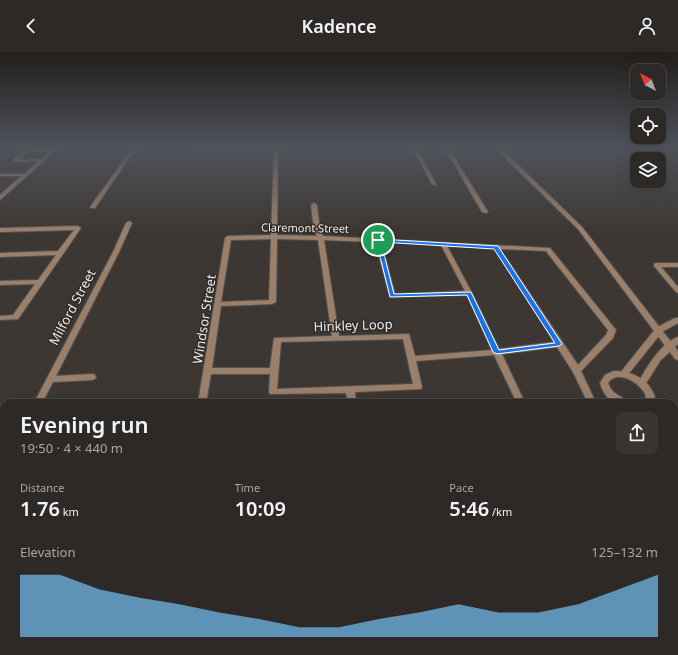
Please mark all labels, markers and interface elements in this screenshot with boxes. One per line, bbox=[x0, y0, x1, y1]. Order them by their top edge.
text: Kadence bbox=[301, 14, 377, 38]
icon: back bbox=[20, 15, 42, 37]
icon: person bbox=[636, 15, 658, 37]
north arrow bbox=[630, 64, 666, 100]
map controls bbox=[630, 64, 666, 188]
button: locate bbox=[630, 108, 666, 144]
button: layers bbox=[630, 152, 666, 188]
street label: Claremont Street bbox=[261, 219, 349, 236]
pin bbox=[361, 223, 395, 257]
icon: arrive bbox=[367, 229, 389, 251]
street label: Milford Street bbox=[44, 266, 100, 348]
street label: Windsor Street bbox=[188, 273, 220, 365]
street label: Hinkley Loop bbox=[313, 315, 393, 335]
text: Evening run bbox=[20, 409, 149, 439]
button: share bbox=[616, 412, 658, 454]
text: 19:50 · 4 × 440 m bbox=[20, 439, 123, 457]
text: Distance bbox=[20, 480, 65, 495]
text: Time bbox=[235, 480, 260, 495]
text: Pace bbox=[449, 480, 474, 495]
text: 1.76 bbox=[20, 495, 60, 522]
text: 10:09 bbox=[235, 495, 286, 522]
text: 5:46 bbox=[449, 495, 489, 522]
text: km bbox=[60, 504, 79, 519]
text: /km bbox=[489, 504, 512, 519]
text: Elevation bbox=[20, 543, 76, 561]
text: 125–132 m bbox=[591, 543, 658, 561]

